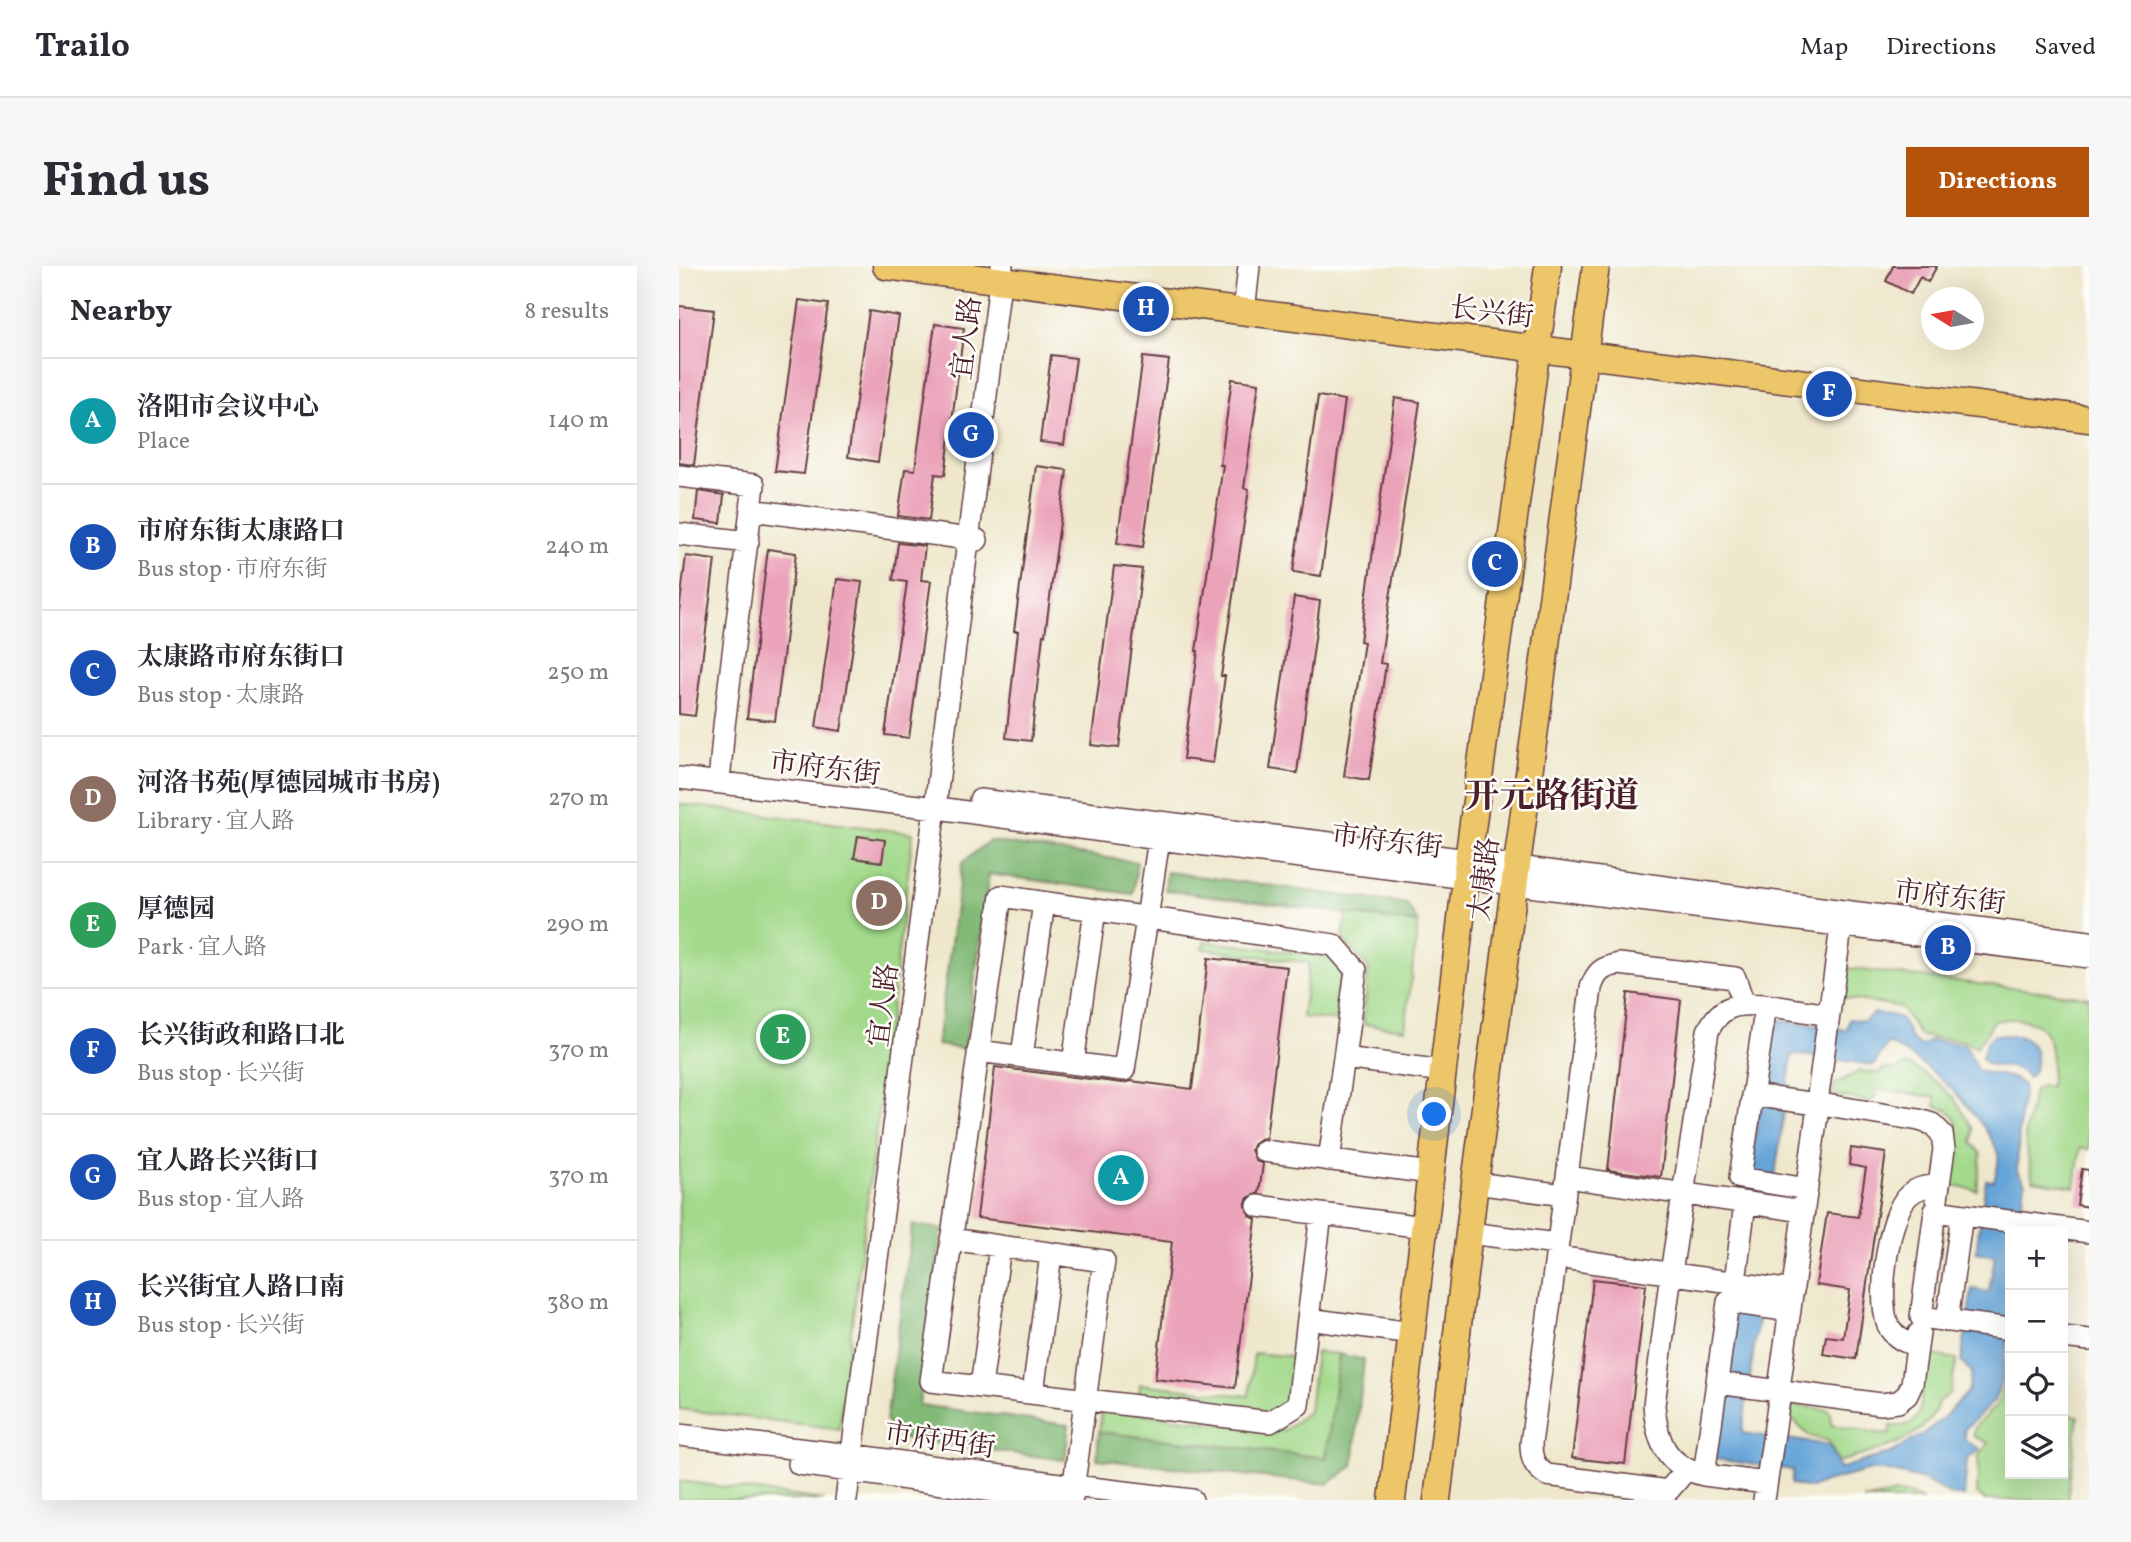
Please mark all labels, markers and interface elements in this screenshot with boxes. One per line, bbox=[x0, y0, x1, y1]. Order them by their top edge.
text: Trailo bbox=[35, 25, 130, 71]
text: Map bbox=[1800, 31, 1848, 65]
text: Directions bbox=[1886, 31, 1996, 65]
text: Saved bbox=[2034, 31, 2096, 65]
button: Directions bbox=[1906, 147, 2089, 217]
text: Find us bbox=[42, 148, 210, 217]
pin: H bbox=[1123, 283, 1169, 335]
north arrow bbox=[1921, 287, 1984, 350]
street label: 长兴街 bbox=[1448, 289, 1536, 338]
text: Nearby bbox=[70, 291, 172, 333]
street label: 宜人路 bbox=[943, 294, 992, 382]
text: 8 results bbox=[525, 296, 609, 328]
pin: F bbox=[1806, 368, 1852, 420]
text: 洛阳市会议中心 bbox=[137, 390, 319, 426]
text: A bbox=[85, 405, 101, 437]
text: 140 m bbox=[548, 405, 609, 437]
pin: G bbox=[948, 409, 994, 461]
text: Place bbox=[137, 426, 190, 458]
text: 市府东街太康路口 bbox=[137, 514, 345, 550]
text: B bbox=[85, 531, 101, 563]
text: 240 m bbox=[545, 531, 609, 563]
pin: C bbox=[1472, 538, 1518, 590]
text: Bus stop · 市府东街 bbox=[137, 554, 328, 586]
text: 太康路市府东街口 bbox=[137, 640, 345, 676]
text: C bbox=[86, 657, 100, 689]
text: 250 m bbox=[547, 657, 609, 689]
text: Bus stop · 太康路 bbox=[137, 680, 305, 712]
street label: 市府东街 bbox=[767, 743, 883, 796]
text: 河洛书苑(厚德园城市书房) bbox=[137, 766, 440, 802]
district label: 开元路街道 bbox=[1464, 774, 1640, 822]
text: D bbox=[85, 783, 101, 815]
text: 270 m bbox=[548, 783, 609, 815]
text: Library · 宜人路 bbox=[137, 806, 295, 838]
street label: 市府东街 bbox=[1329, 816, 1445, 869]
street label: 太康路 bbox=[1461, 835, 1510, 923]
street label: 市府东街 bbox=[1892, 872, 2008, 925]
pin: D bbox=[856, 877, 902, 929]
text: 厚德园 bbox=[137, 892, 215, 928]
text: E bbox=[86, 909, 100, 941]
text: 290 m bbox=[546, 909, 609, 941]
pin: B bbox=[1925, 922, 1971, 974]
text: Park · 宜人路 bbox=[137, 932, 267, 964]
street label: 宜人路 bbox=[860, 961, 909, 1049]
pin: E bbox=[760, 1011, 806, 1063]
text: 长兴街政和路口北 bbox=[137, 1018, 345, 1054]
text: F bbox=[86, 1035, 100, 1067]
text: 370 m bbox=[548, 1035, 609, 1067]
text: Bus stop · 长兴街 bbox=[137, 1058, 305, 1090]
your location bbox=[1417, 1097, 1451, 1131]
text: 宜人路长兴街口 bbox=[137, 1144, 319, 1180]
pin: A bbox=[1098, 1152, 1144, 1204]
text: G bbox=[85, 1161, 101, 1193]
text: 370 m bbox=[548, 1161, 609, 1193]
text: Bus stop · 宜人路 bbox=[137, 1184, 305, 1216]
map controls bbox=[2005, 1227, 2068, 1479]
button: + bbox=[2005, 1227, 2068, 1290]
text: 长兴街宜人路口南 bbox=[137, 1270, 345, 1306]
text: H bbox=[84, 1287, 102, 1319]
text: 380 m bbox=[547, 1287, 609, 1319]
button: − bbox=[2005, 1290, 2068, 1353]
text: Bus stop · 长兴街 bbox=[137, 1310, 305, 1342]
button: locate bbox=[2005, 1353, 2068, 1416]
street label: 市府西街 bbox=[881, 1414, 998, 1469]
button: layers bbox=[2005, 1416, 2068, 1479]

